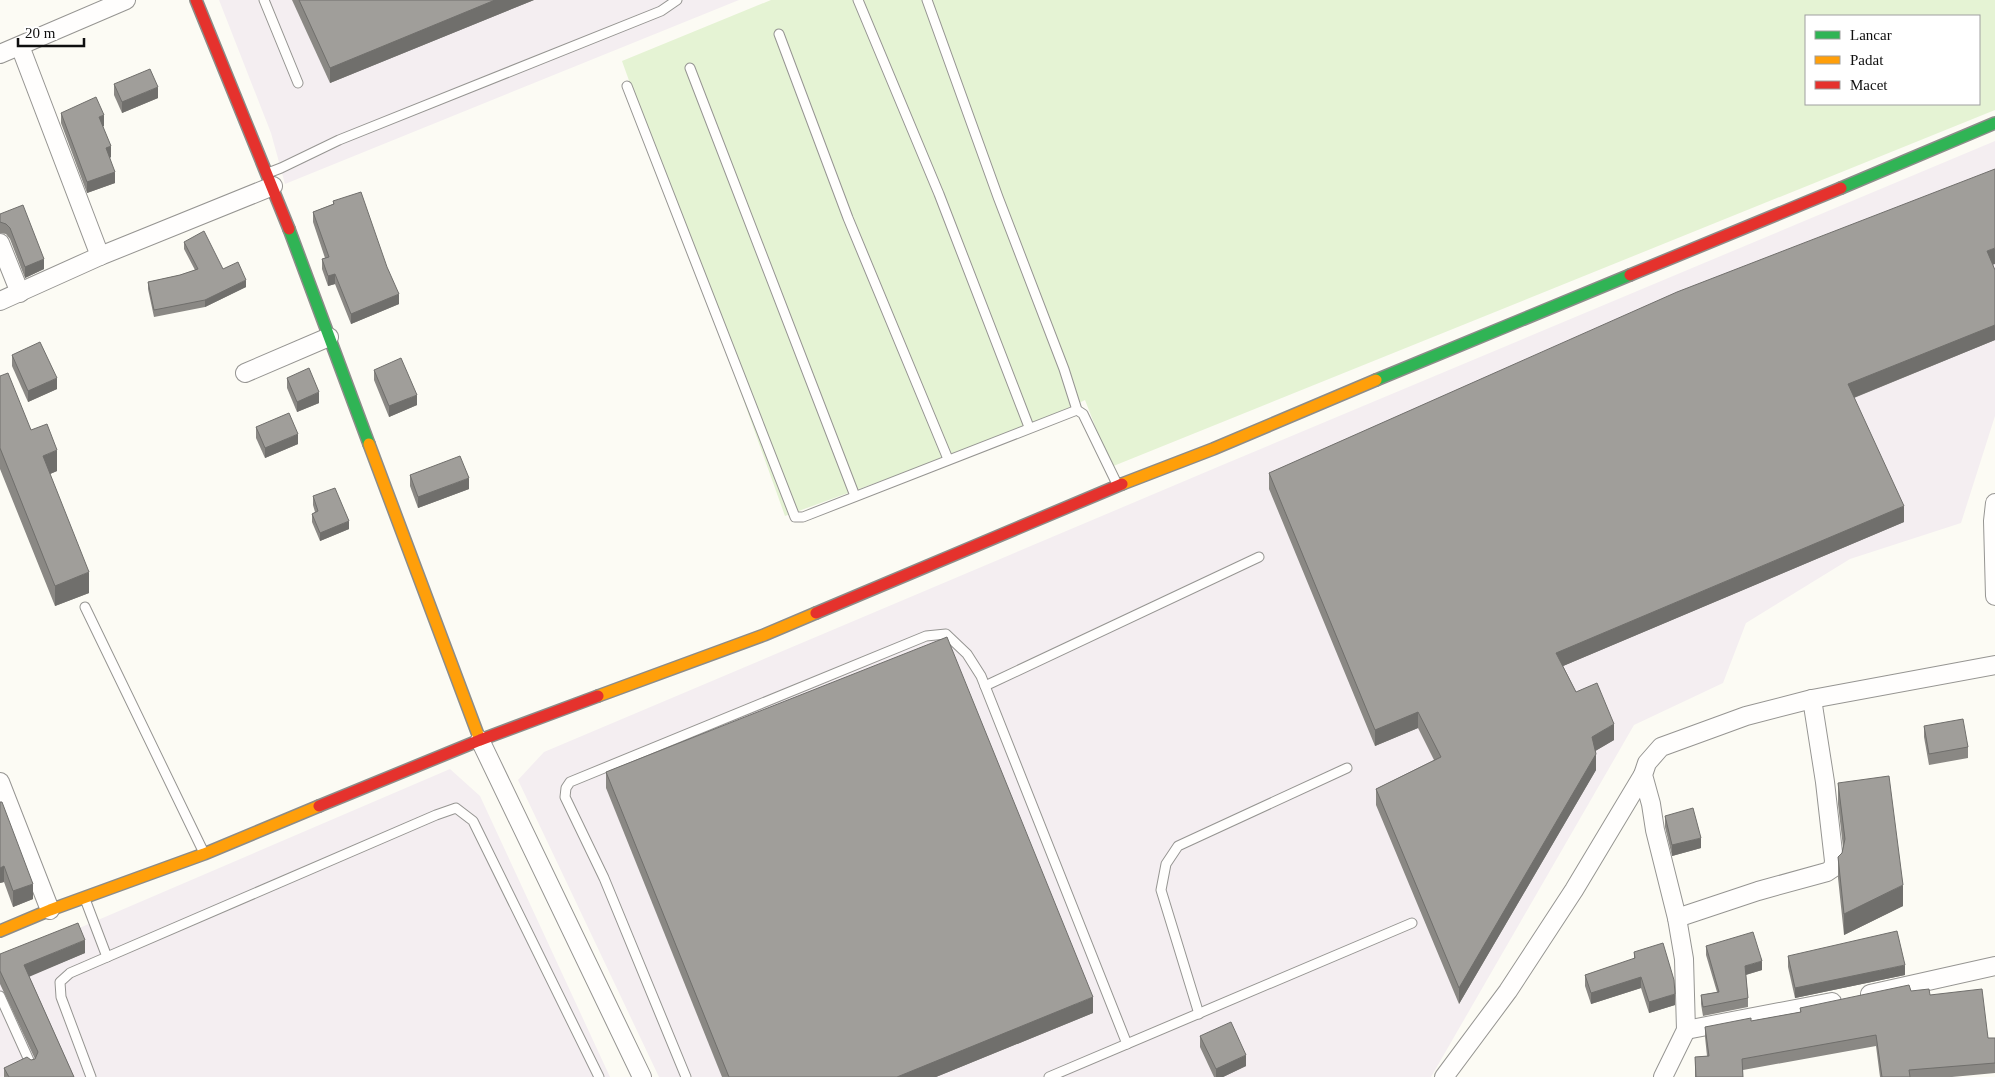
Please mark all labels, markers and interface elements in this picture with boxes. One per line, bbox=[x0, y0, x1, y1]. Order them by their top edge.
scale bar bbox=[18, 15, 84, 47]
legend bbox=[1805, 15, 1980, 105]
text: 20 m bbox=[25, 25, 56, 41]
text: Lancar bbox=[1850, 27, 1892, 43]
text: Padat bbox=[1850, 52, 1884, 68]
text: Macet bbox=[1850, 77, 1888, 93]

